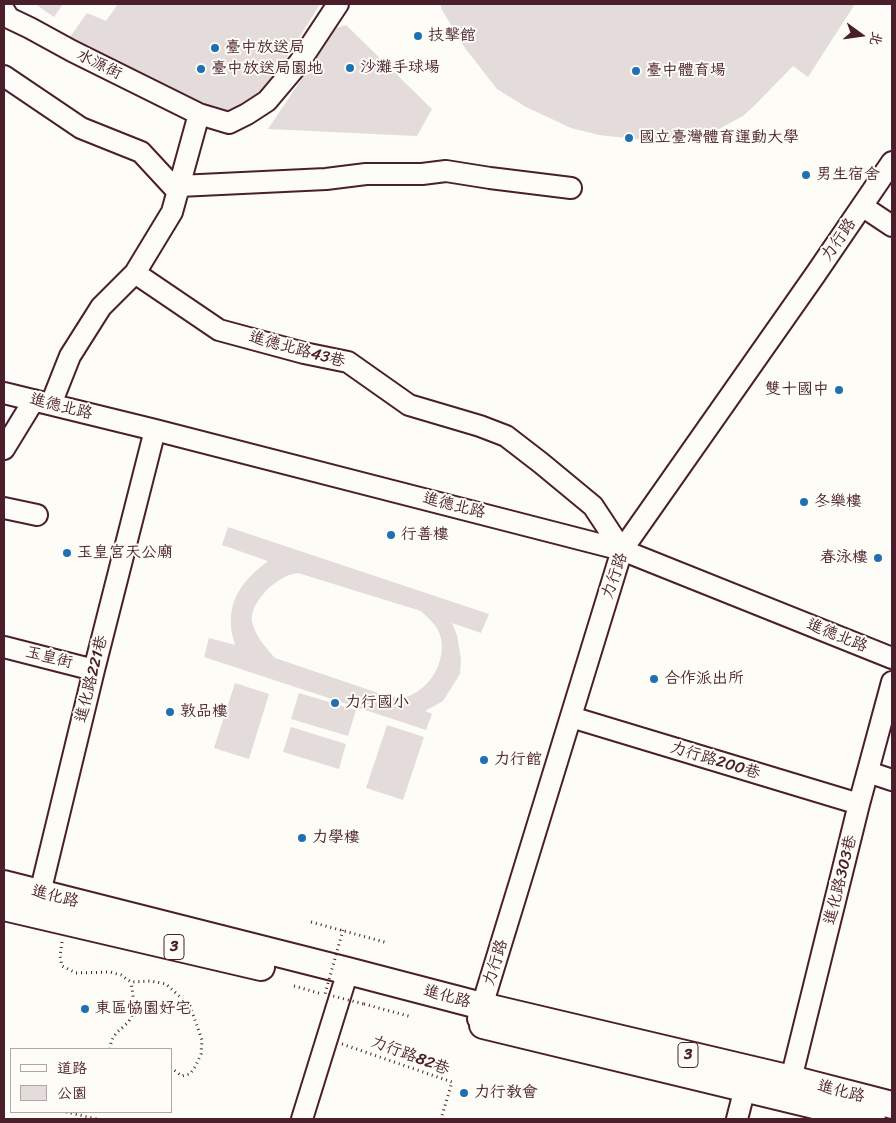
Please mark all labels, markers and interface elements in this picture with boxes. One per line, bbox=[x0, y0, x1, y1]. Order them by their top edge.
north arrow bbox=[836, 10, 886, 60]
place label: 技擊館 bbox=[428, 26, 476, 46]
text: 北 bbox=[862, 29, 890, 49]
marker: 技擊館 bbox=[412, 30, 424, 42]
place label: 臺中放送局 bbox=[225, 38, 305, 58]
marker: 臺中放送局 bbox=[209, 42, 221, 54]
street label: 水源街 bbox=[73, 46, 125, 84]
place label: 沙灘手球場 bbox=[360, 58, 440, 78]
place label: 臺中放送局園地 bbox=[211, 59, 323, 79]
place label: 臺中體育場 bbox=[646, 61, 726, 81]
marker: 沙灘手球場 bbox=[344, 62, 356, 74]
marker: 臺中放送局園地 bbox=[195, 63, 207, 75]
marker: 臺中體育場 bbox=[630, 65, 642, 77]
place label: 國立臺灣體育運動大學 bbox=[639, 128, 799, 148]
marker: 國立臺灣體育運動大學 bbox=[623, 132, 635, 144]
place label: 男生宿舍 bbox=[816, 165, 880, 185]
marker: 男生宿舍 bbox=[800, 169, 812, 181]
street label: 力行路 bbox=[817, 215, 861, 265]
street label: 進德北路43巷 bbox=[247, 328, 347, 372]
place label: 雙十國中 bbox=[765, 380, 829, 400]
marker: 雙十國中 bbox=[833, 384, 845, 396]
street label: 進德北路 bbox=[28, 390, 94, 424]
street label: 進德北路 bbox=[421, 489, 487, 523]
place label: 冬樂樓 bbox=[814, 492, 862, 512]
marker: 冬樂樓 bbox=[798, 496, 810, 508]
place label: 行善樓 bbox=[401, 525, 449, 545]
marker: 行善樓 bbox=[385, 529, 397, 541]
place label: 玉皇宮天公廟 bbox=[77, 543, 173, 563]
marker: 玉皇宮天公廟 bbox=[61, 547, 73, 559]
place label: 春泳樓 bbox=[820, 548, 868, 568]
street label: 力行路 bbox=[598, 550, 632, 602]
marker: 春泳樓 bbox=[872, 552, 884, 564]
street label: 進德北路 bbox=[804, 615, 870, 657]
street label: 進化路221巷 bbox=[72, 633, 112, 725]
street label: 玉皇街 bbox=[23, 643, 75, 673]
place label: 合作派出所 bbox=[664, 669, 744, 689]
marker: 合作派出所 bbox=[648, 673, 660, 685]
place label: 力行國小 bbox=[345, 693, 409, 713]
marker: 力行國小 bbox=[329, 697, 341, 709]
place label: 敦品樓 bbox=[180, 702, 228, 722]
marker: 敦品樓 bbox=[164, 706, 176, 718]
street label: 力行路200巷 bbox=[668, 738, 762, 784]
place label: 力行館 bbox=[494, 750, 542, 770]
marker: 力行館 bbox=[478, 754, 490, 766]
place label: 力學樓 bbox=[312, 828, 360, 848]
marker: 力學樓 bbox=[296, 832, 308, 844]
street label: 進化路303巷 bbox=[821, 833, 861, 927]
street label: 進化路 bbox=[29, 882, 81, 912]
road number: 3 bbox=[164, 934, 184, 960]
street label: 力行路 bbox=[480, 937, 512, 989]
street label: 進化路 bbox=[421, 982, 473, 1012]
place label: 東區恊園好宅 bbox=[95, 999, 191, 1019]
marker: 東區恊園好宅 bbox=[79, 1003, 91, 1015]
street label: 力行路82巷 bbox=[368, 1032, 452, 1080]
road number: 3 bbox=[678, 1042, 698, 1068]
legend bbox=[10, 1048, 172, 1113]
text: 道路 bbox=[57, 1055, 87, 1081]
street label: 進化路 bbox=[815, 1077, 867, 1107]
text: 公園 bbox=[57, 1080, 87, 1106]
place label: 力行教會 bbox=[474, 1083, 538, 1103]
marker: 力行教會 bbox=[458, 1087, 470, 1099]

